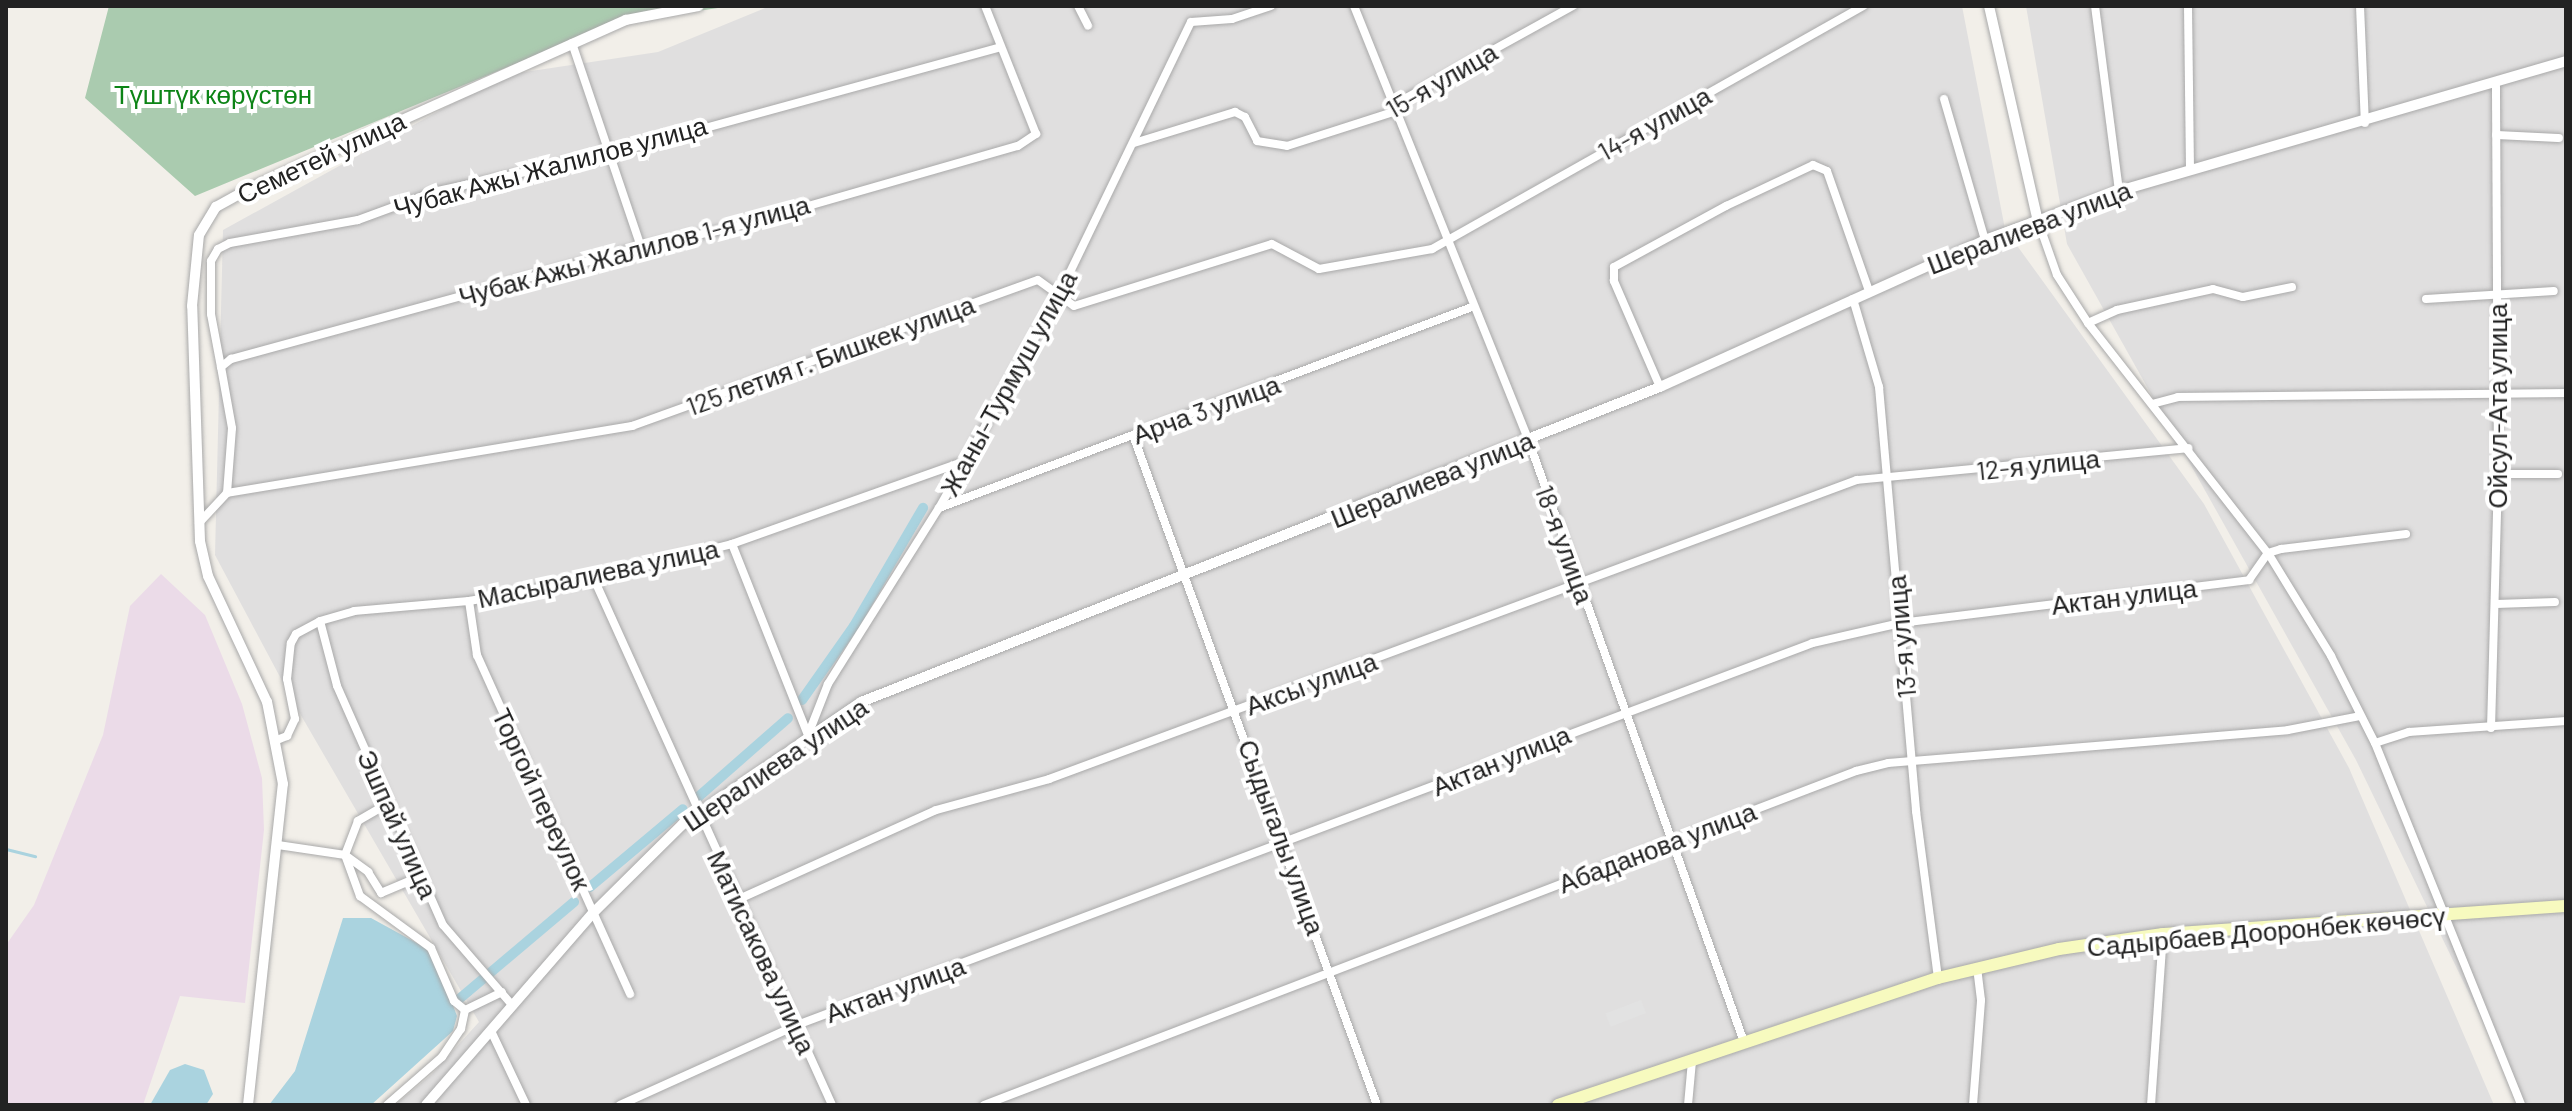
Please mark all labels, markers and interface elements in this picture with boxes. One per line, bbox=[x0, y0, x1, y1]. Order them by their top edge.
street label: 15-я улица bbox=[1380, 36, 1502, 124]
park label: Түштүк көрүстөн bbox=[114, 78, 312, 110]
street label: 14-я улица bbox=[1592, 79, 1716, 167]
street label: Семетей улица bbox=[232, 104, 410, 210]
street label: Чубак Ажы Жалилов улица bbox=[390, 109, 710, 223]
street label: Шералиева улица bbox=[1923, 174, 2135, 280]
street label: Чубак Ажы Жалилов 1-я улица bbox=[455, 188, 813, 312]
street label: Жаны-Турмуш улица bbox=[933, 265, 1083, 501]
street label: 125 летия г. Бишкек улица bbox=[682, 288, 978, 422]
street label: Ойсул-Ата улица bbox=[2481, 303, 2513, 509]
street label: Арча 3 улица bbox=[1128, 368, 1284, 450]
street label: Шералиева улица bbox=[1326, 424, 1538, 534]
street label: 12-я улица bbox=[1975, 442, 2101, 486]
street label: 18-я улица bbox=[1529, 481, 1601, 607]
street label: Масыралиева улица bbox=[475, 532, 721, 614]
street label: Актан улица bbox=[2050, 572, 2198, 620]
street label: 13-я улица bbox=[1880, 574, 1922, 700]
street label: Аксы улица bbox=[1241, 645, 1381, 721]
street label: Шералиева улица bbox=[677, 691, 873, 837]
street label: Торгой переулок bbox=[486, 703, 598, 895]
street label: Актан улица bbox=[1427, 718, 1575, 802]
street label: Сыдыгалы улица bbox=[1232, 735, 1332, 939]
street label: Эшпай улица bbox=[351, 745, 445, 903]
street label: Абаданова улица bbox=[1554, 795, 1760, 899]
street label: Матисакова улица bbox=[701, 845, 823, 1059]
street label: Садырбаев Дооронбек көчөсү bbox=[2086, 900, 2446, 962]
street label: Актан улица bbox=[821, 949, 969, 1029]

